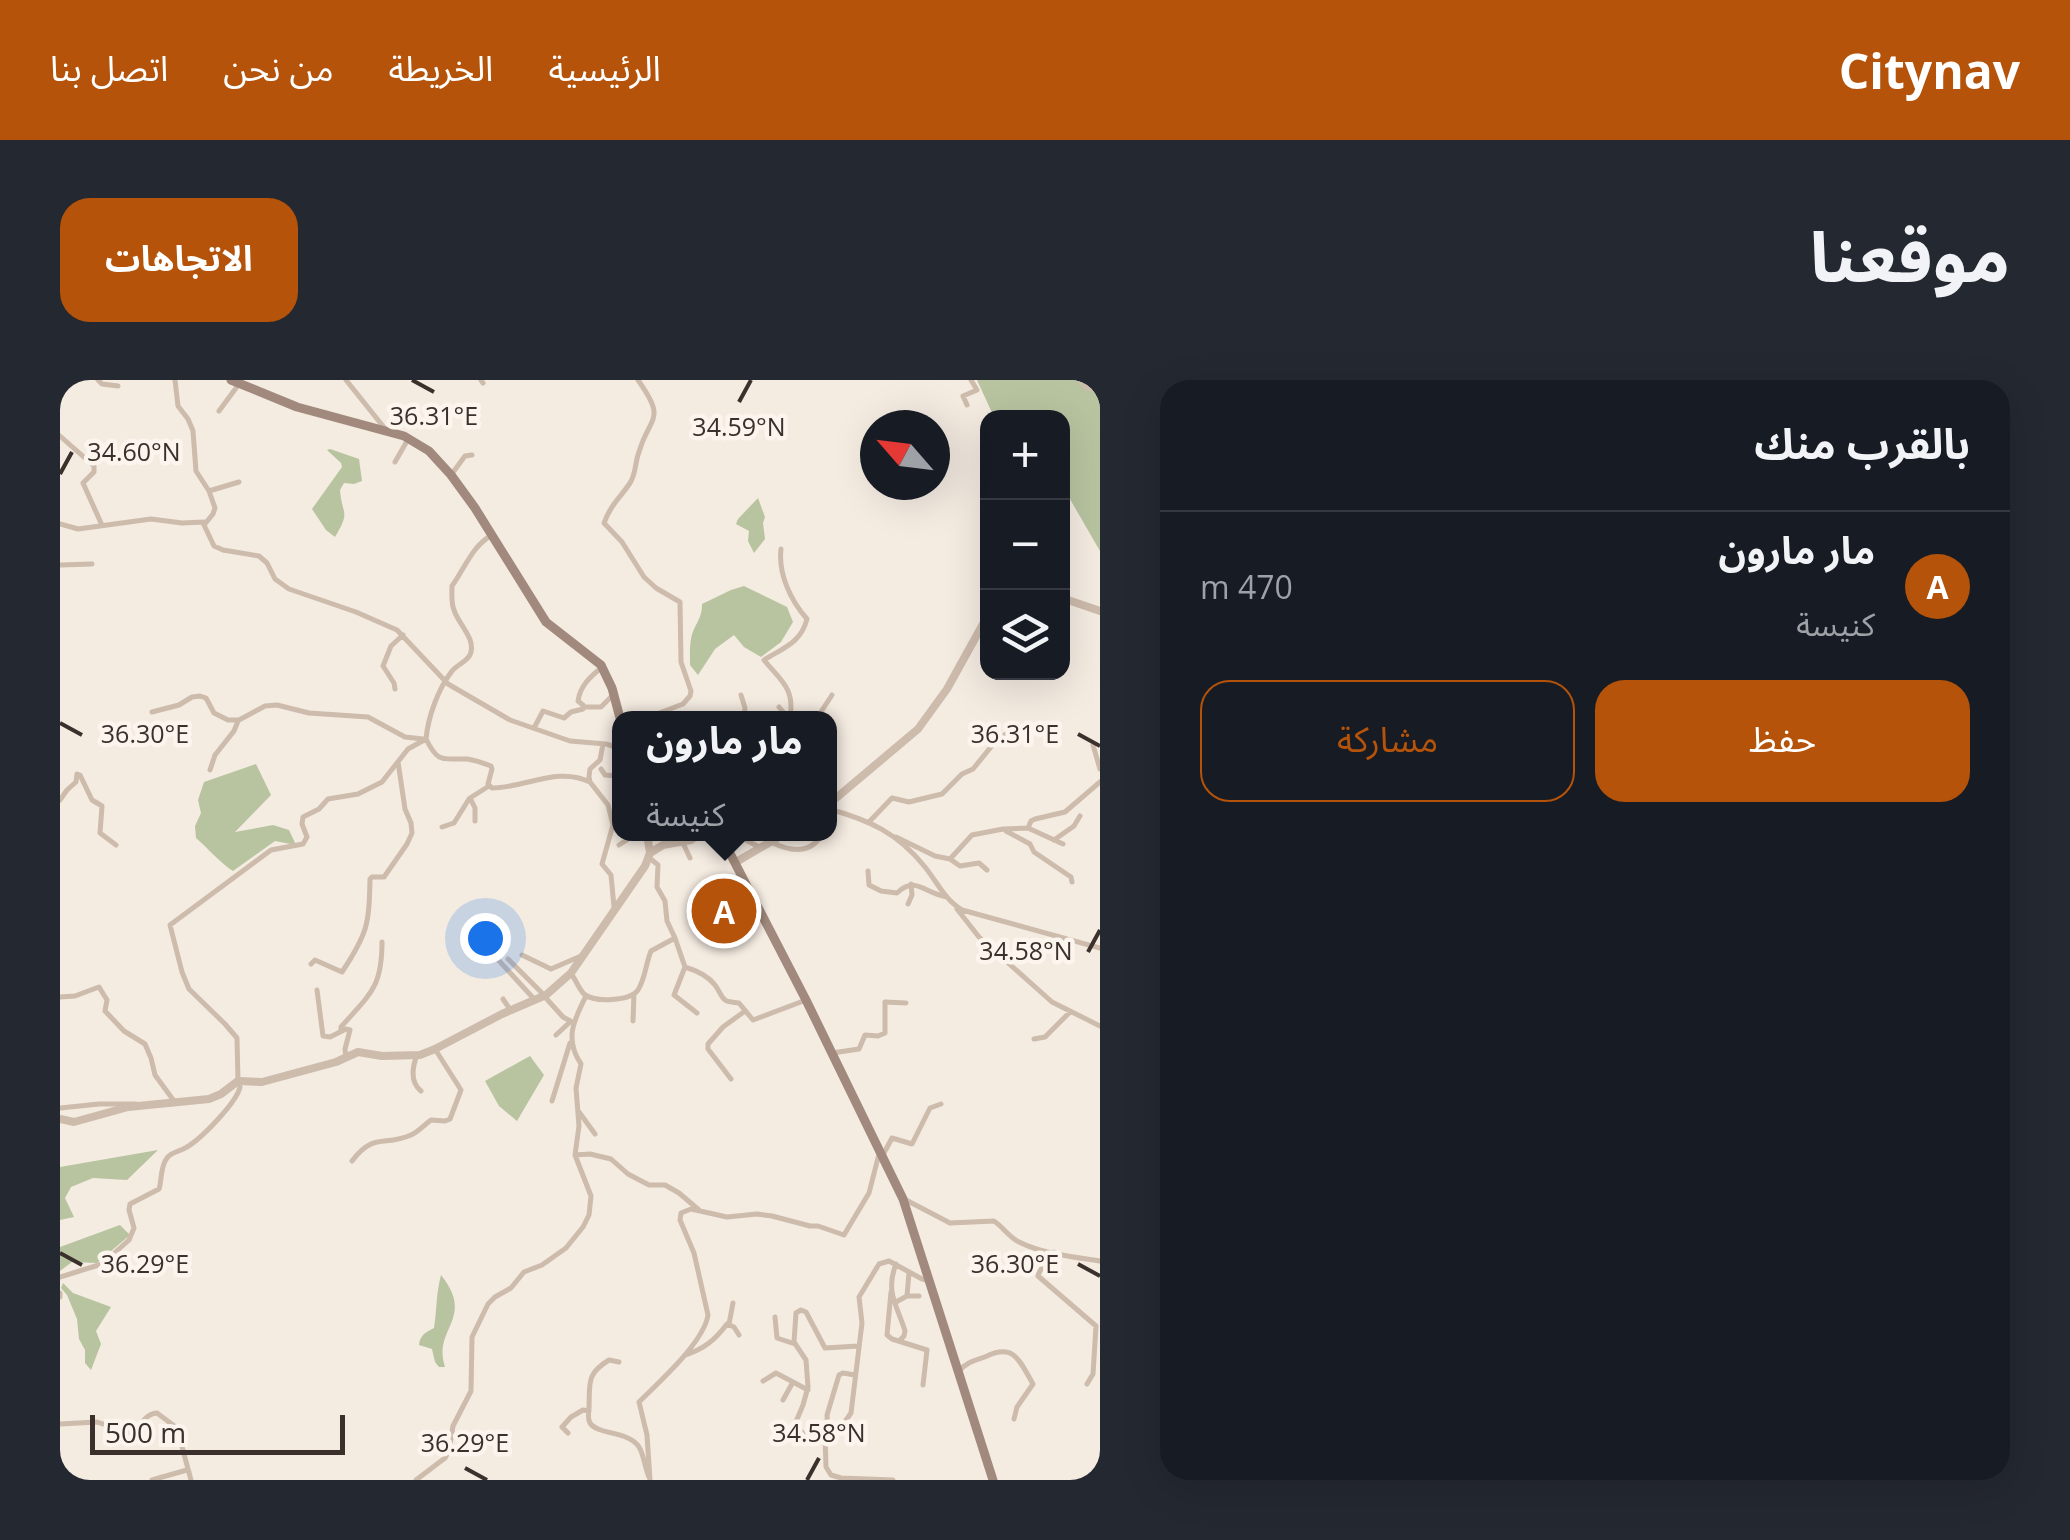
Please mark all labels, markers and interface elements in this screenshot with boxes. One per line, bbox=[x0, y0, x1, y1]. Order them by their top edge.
text: Citynav bbox=[1839, 38, 2020, 103]
text: اتصل بنا bbox=[50, 44, 168, 91]
text: من نحن bbox=[223, 44, 334, 91]
text: الخريطة bbox=[389, 44, 493, 91]
text: الرئيسية bbox=[548, 44, 661, 91]
button: الاتجاهات bbox=[60, 198, 298, 322]
text: موقعنا bbox=[1809, 207, 2010, 303]
text: 36.31°E bbox=[390, 398, 478, 432]
text: 34.59°N bbox=[692, 409, 786, 443]
north arrow bbox=[860, 410, 950, 500]
map controls bbox=[980, 410, 1070, 680]
button: + bbox=[980, 410, 1070, 500]
text: بالقرب منك bbox=[1754, 414, 1970, 471]
text: 34.60°N bbox=[87, 434, 181, 468]
button: − bbox=[980, 500, 1070, 590]
text: مار مارون bbox=[1719, 523, 1875, 575]
text: 470 m bbox=[1200, 565, 1293, 608]
text: A bbox=[1926, 565, 1949, 608]
button: layers bbox=[980, 590, 1070, 680]
text: كنيسة bbox=[1796, 602, 1875, 645]
button: مشاركة bbox=[1200, 680, 1575, 802]
button: حفظ bbox=[1595, 680, 1970, 802]
popup bbox=[612, 711, 837, 841]
text: مار مارون bbox=[646, 713, 803, 765]
text: 36.30°E bbox=[101, 716, 189, 750]
text: 36.31°E bbox=[971, 716, 1059, 750]
text: كنيسة bbox=[646, 792, 725, 835]
pin: A bbox=[692, 874, 756, 948]
your location bbox=[460, 913, 511, 964]
text: 34.58°N bbox=[979, 933, 1073, 967]
text: 36.29°E bbox=[101, 1246, 189, 1280]
text: 36.30°E bbox=[971, 1246, 1059, 1280]
scale bar bbox=[90, 1410, 345, 1454]
text: 500 m bbox=[105, 1413, 186, 1451]
text: 34.58°N bbox=[772, 1415, 866, 1449]
text: 36.29°E bbox=[421, 1425, 509, 1459]

